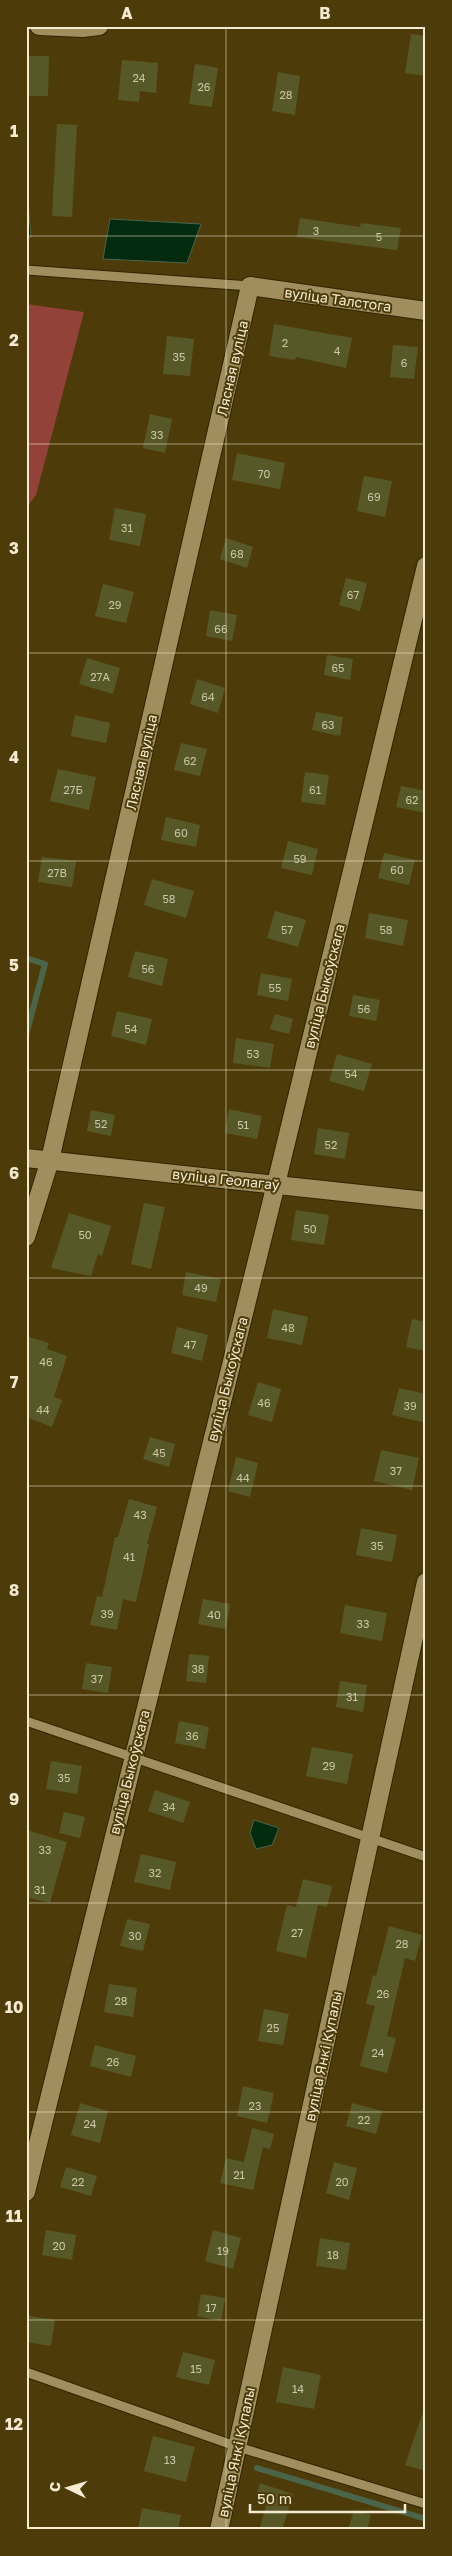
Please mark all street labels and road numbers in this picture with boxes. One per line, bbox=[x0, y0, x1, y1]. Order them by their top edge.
street label: вуліца Талстога bbox=[283, 283, 393, 315]
street label: Лясная вуліца bbox=[213, 319, 251, 417]
street label: Лясная вуліца bbox=[122, 713, 160, 811]
street label: вуліца Быкоўскага bbox=[300, 922, 348, 1050]
street label: вуліца Геолагаў bbox=[172, 1165, 281, 1193]
street label: вуліца Быкоўскага bbox=[203, 1315, 251, 1443]
street label: вуліца Быкоўскага bbox=[105, 1708, 153, 1836]
street label: вуліца Янкі Купалы bbox=[301, 1989, 345, 2123]
street label: вуліца Янкі Купалы bbox=[214, 2385, 258, 2519]

